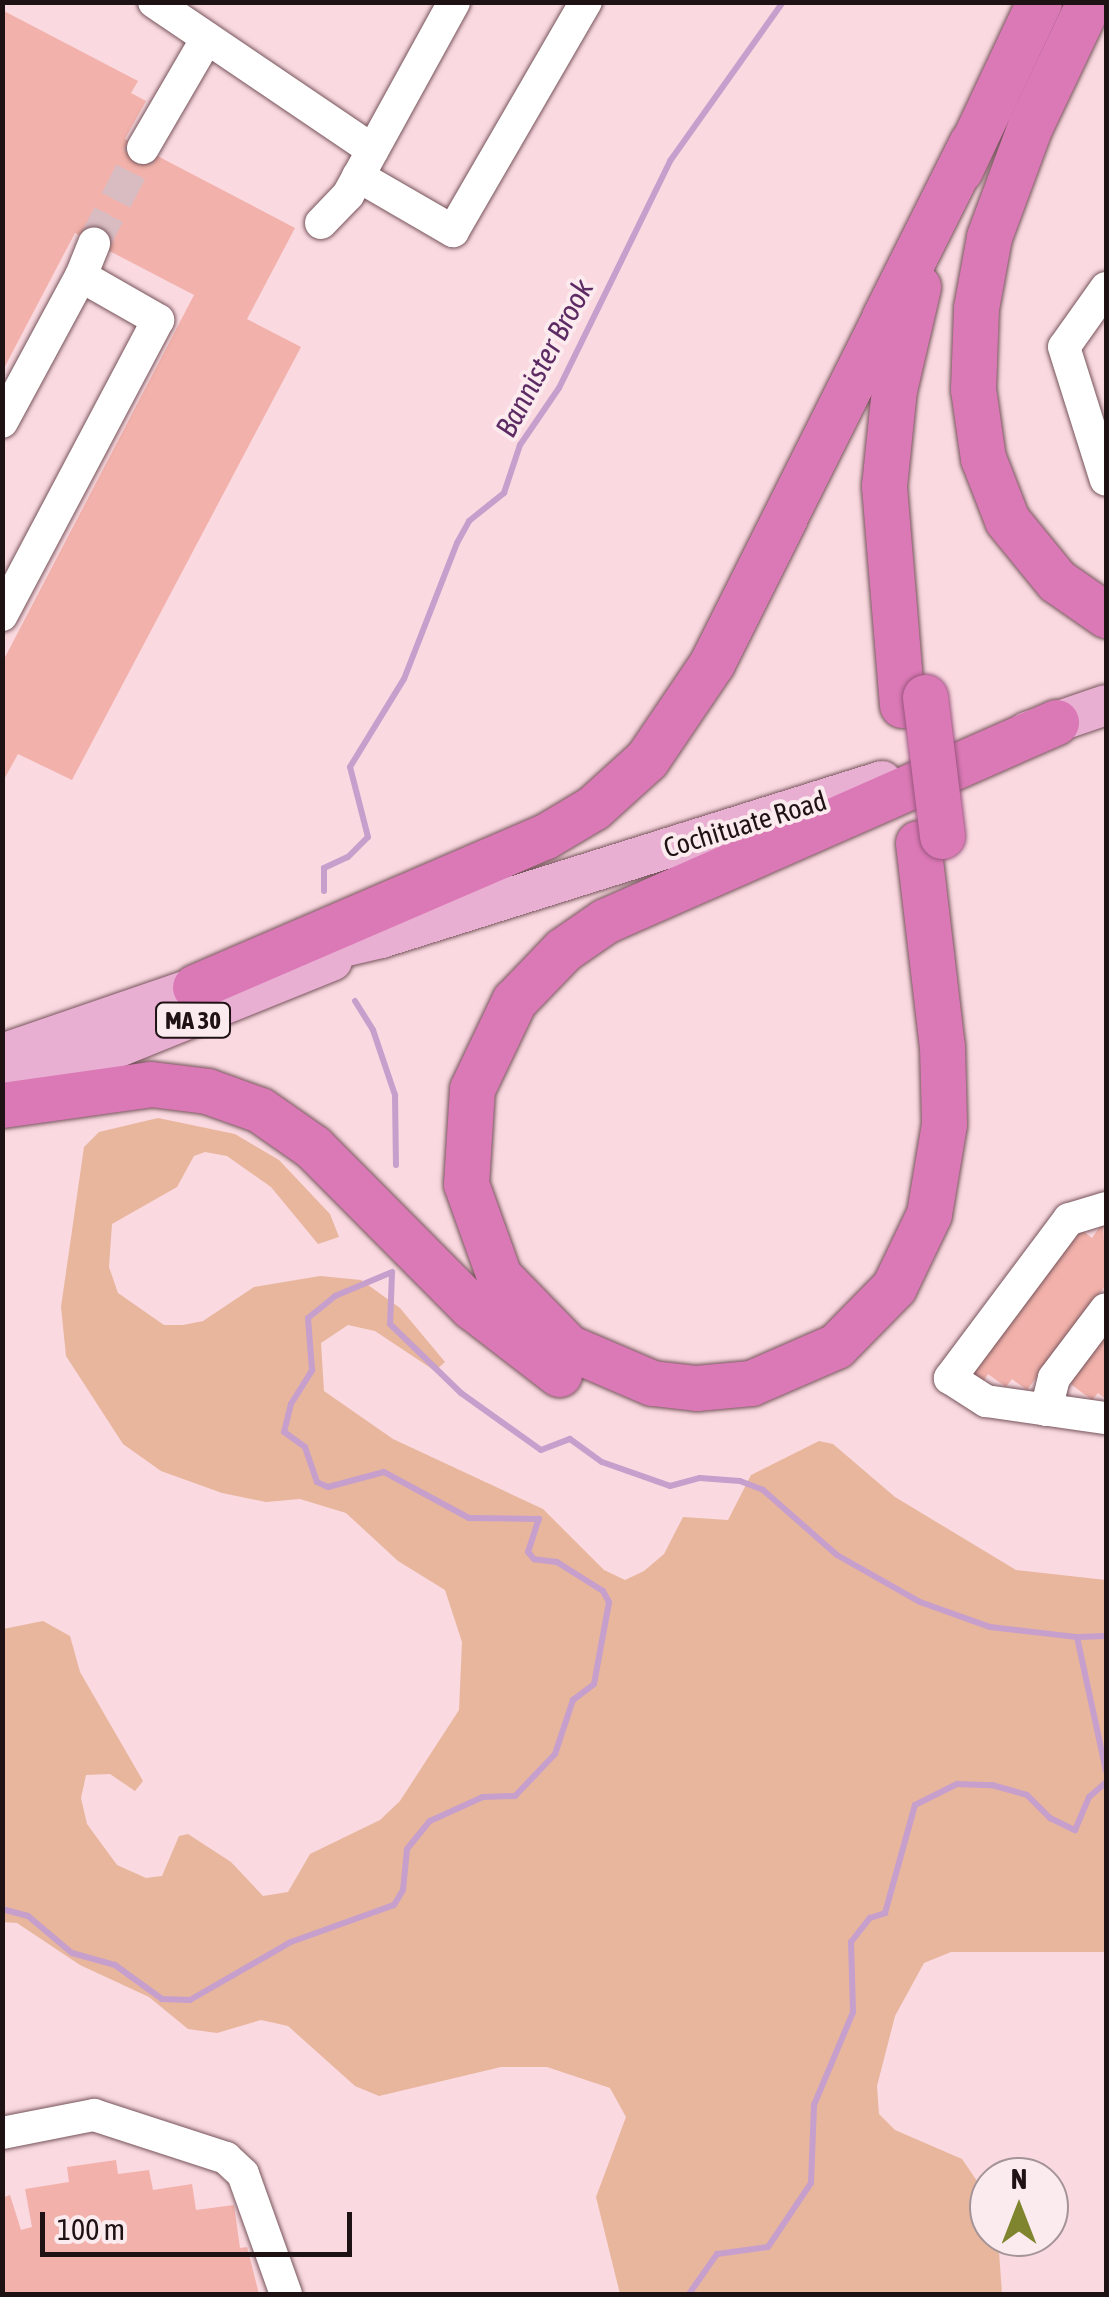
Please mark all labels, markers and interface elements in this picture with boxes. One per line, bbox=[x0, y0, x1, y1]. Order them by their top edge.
water label: Bannister Brook bbox=[487, 273, 601, 443]
street label: Cochituate Road bbox=[660, 783, 830, 865]
road number: MA 30 bbox=[153, 1000, 233, 1040]
north arrow bbox=[969, 2157, 1069, 2257]
text: N bbox=[1011, 2163, 1027, 2195]
scale bar bbox=[45, 2192, 358, 2254]
text: 100 m bbox=[57, 2212, 125, 2246]

